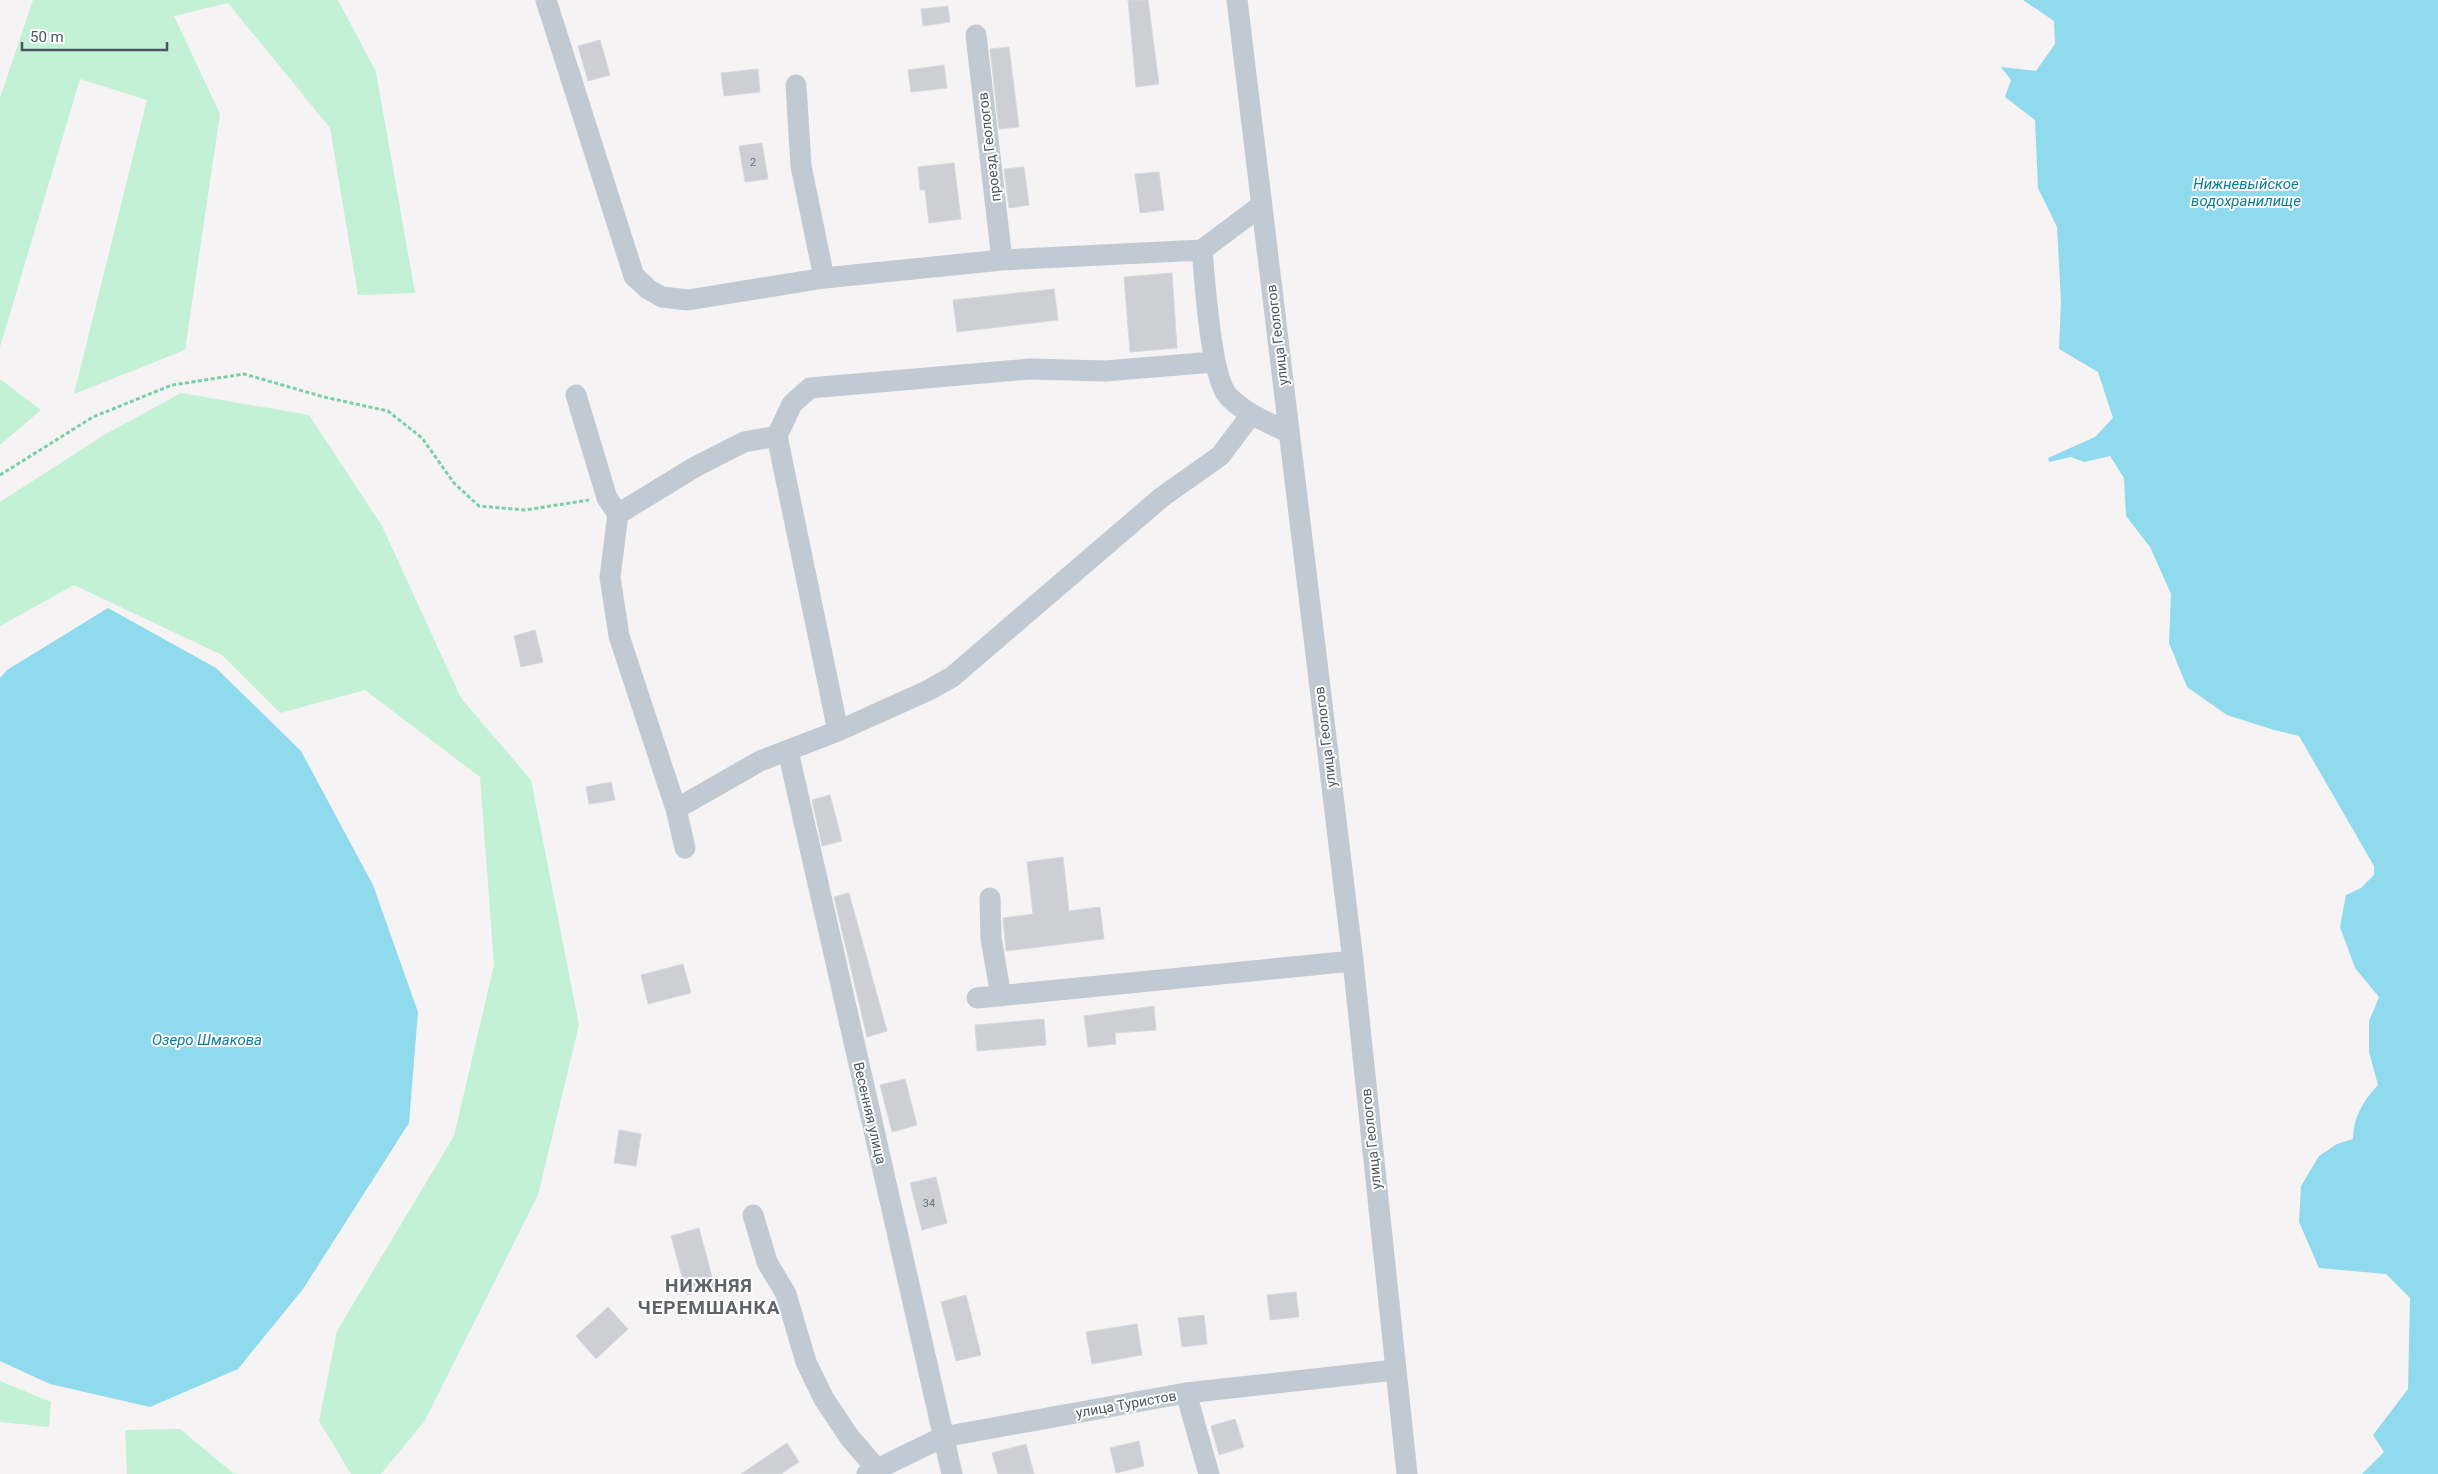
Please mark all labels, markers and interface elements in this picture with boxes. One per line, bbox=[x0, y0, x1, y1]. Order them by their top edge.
scale bar bbox=[22, 20, 168, 52]
text: 50 m bbox=[30, 28, 64, 46]
street label: проезд Геологов bbox=[974, 91, 1004, 203]
house number: 2 bbox=[750, 156, 756, 169]
water label: Нижневыйское водохранилище bbox=[2191, 175, 2301, 210]
street label: улица Геологов bbox=[1263, 284, 1291, 386]
street label: улица Геологов bbox=[1311, 686, 1339, 788]
water label: Озеро Шмакова bbox=[152, 1031, 262, 1049]
street label: Весенняя улица bbox=[850, 1060, 890, 1166]
street label: улица Геологов bbox=[1358, 1088, 1384, 1190]
house number: 34 bbox=[923, 1197, 935, 1210]
district label: НИЖНЯЯ ЧЕРЕМШАНКА bbox=[637, 1274, 781, 1319]
street label: улица Туристов bbox=[1074, 1387, 1178, 1421]

